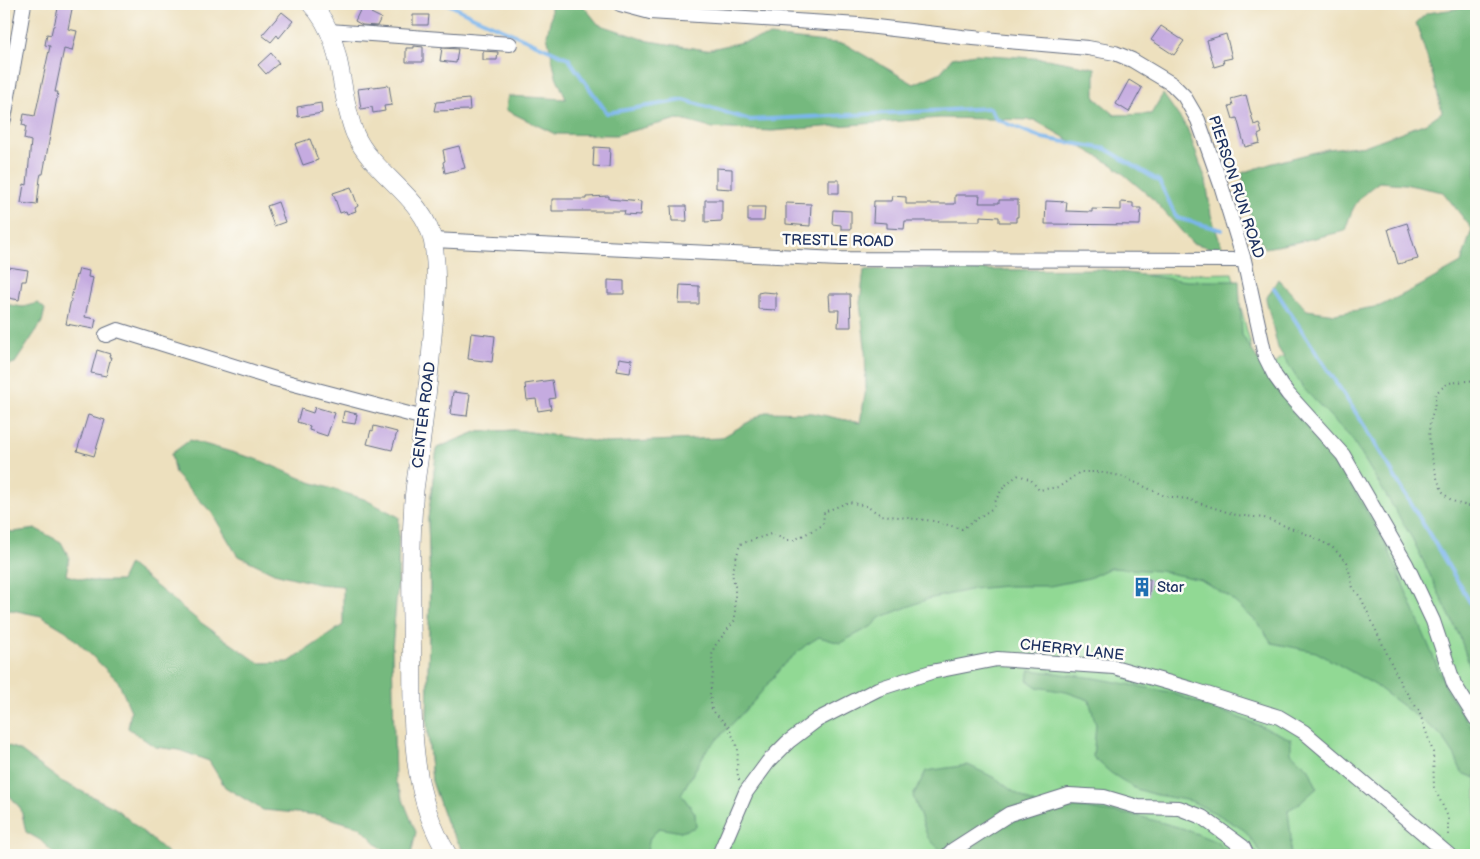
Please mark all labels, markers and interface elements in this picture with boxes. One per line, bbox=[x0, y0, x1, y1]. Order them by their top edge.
street label: PIERSON RUN ROAD bbox=[1204, 113, 1268, 261]
street label: TRESTLE ROAD bbox=[782, 231, 894, 251]
street label: CENTER ROAD bbox=[408, 361, 440, 469]
building icon: Star bbox=[1131, 576, 1153, 598]
place label: Star bbox=[1157, 578, 1185, 597]
street label: CHERRY LANE bbox=[1019, 635, 1125, 665]

